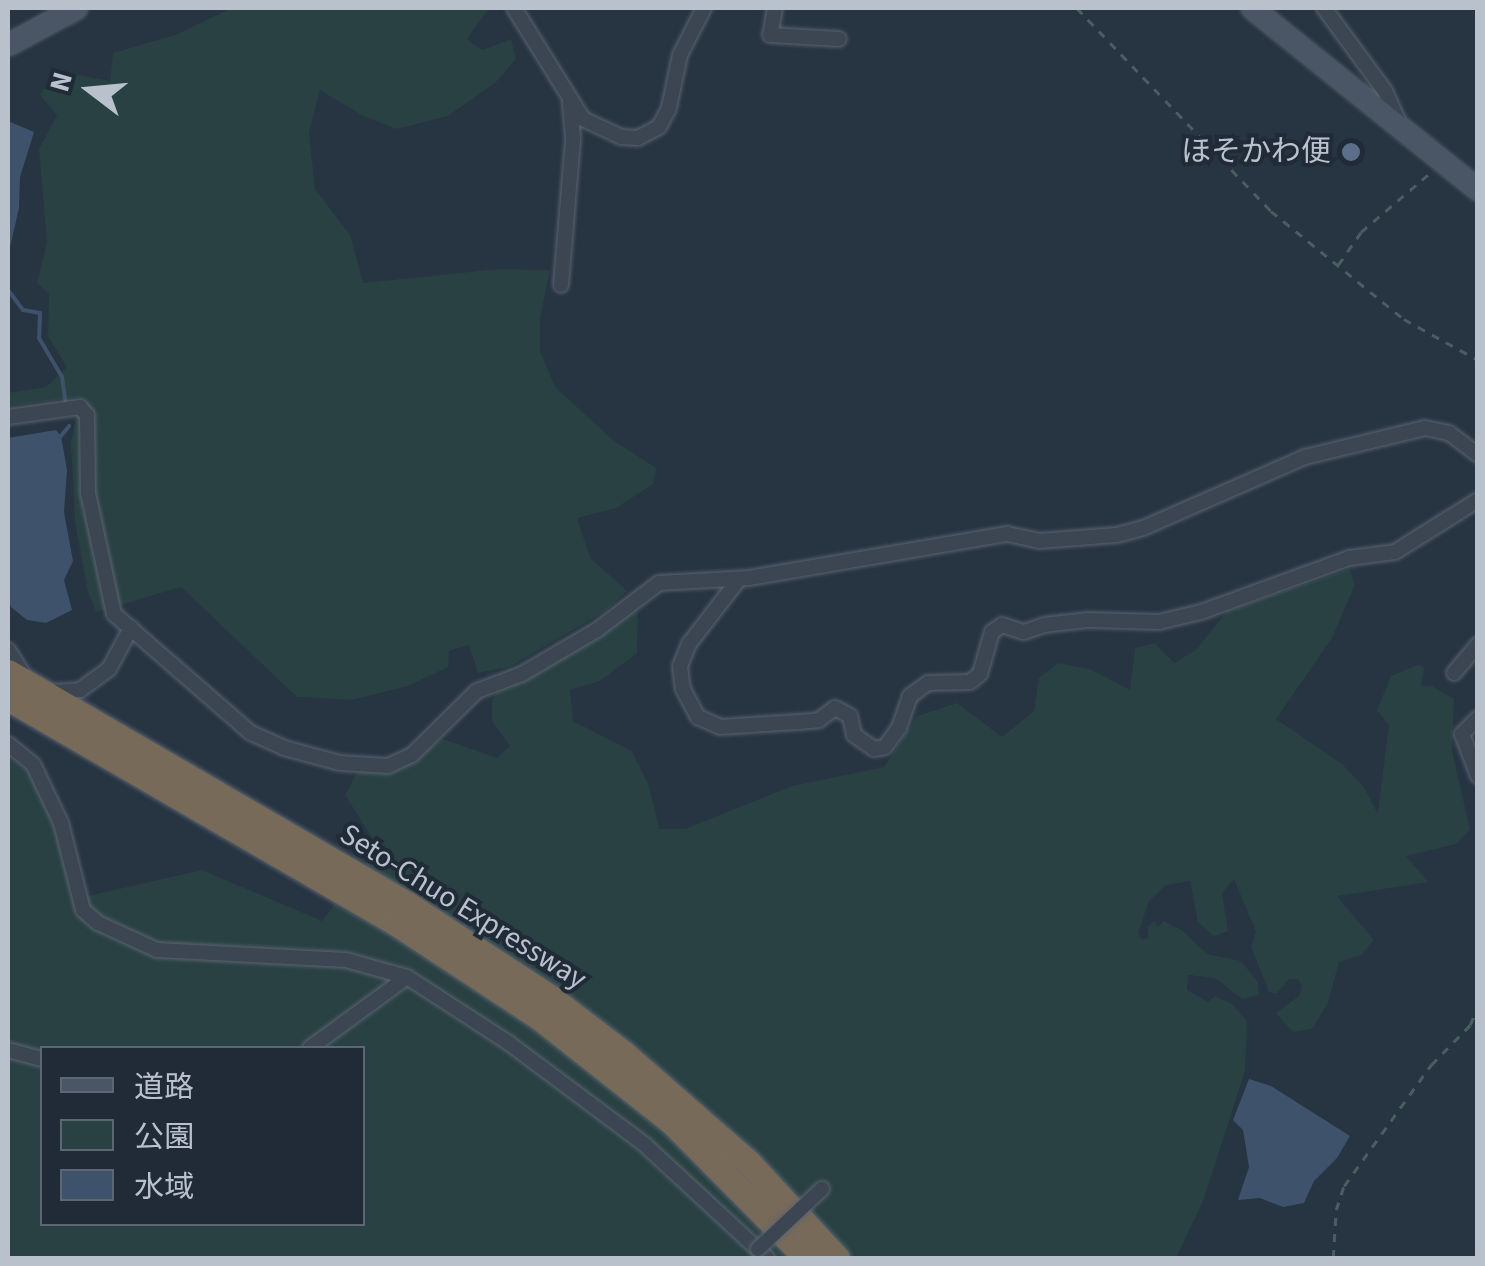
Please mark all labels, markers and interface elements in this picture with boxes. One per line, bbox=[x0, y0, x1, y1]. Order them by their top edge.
north arrow bbox=[40, 40, 140, 140]
text: N bbox=[39, 67, 83, 96]
place label: ほそかわ便 bbox=[1181, 134, 1331, 170]
marker: ほそかわ便 bbox=[1340, 141, 1362, 163]
street label: Seto-Chuo Expressway bbox=[333, 817, 593, 997]
legend bbox=[40, 1046, 365, 1226]
text: 道路 bbox=[134, 1066, 194, 1109]
text: 公園 bbox=[134, 1116, 194, 1159]
text: 水域 bbox=[134, 1166, 194, 1209]

